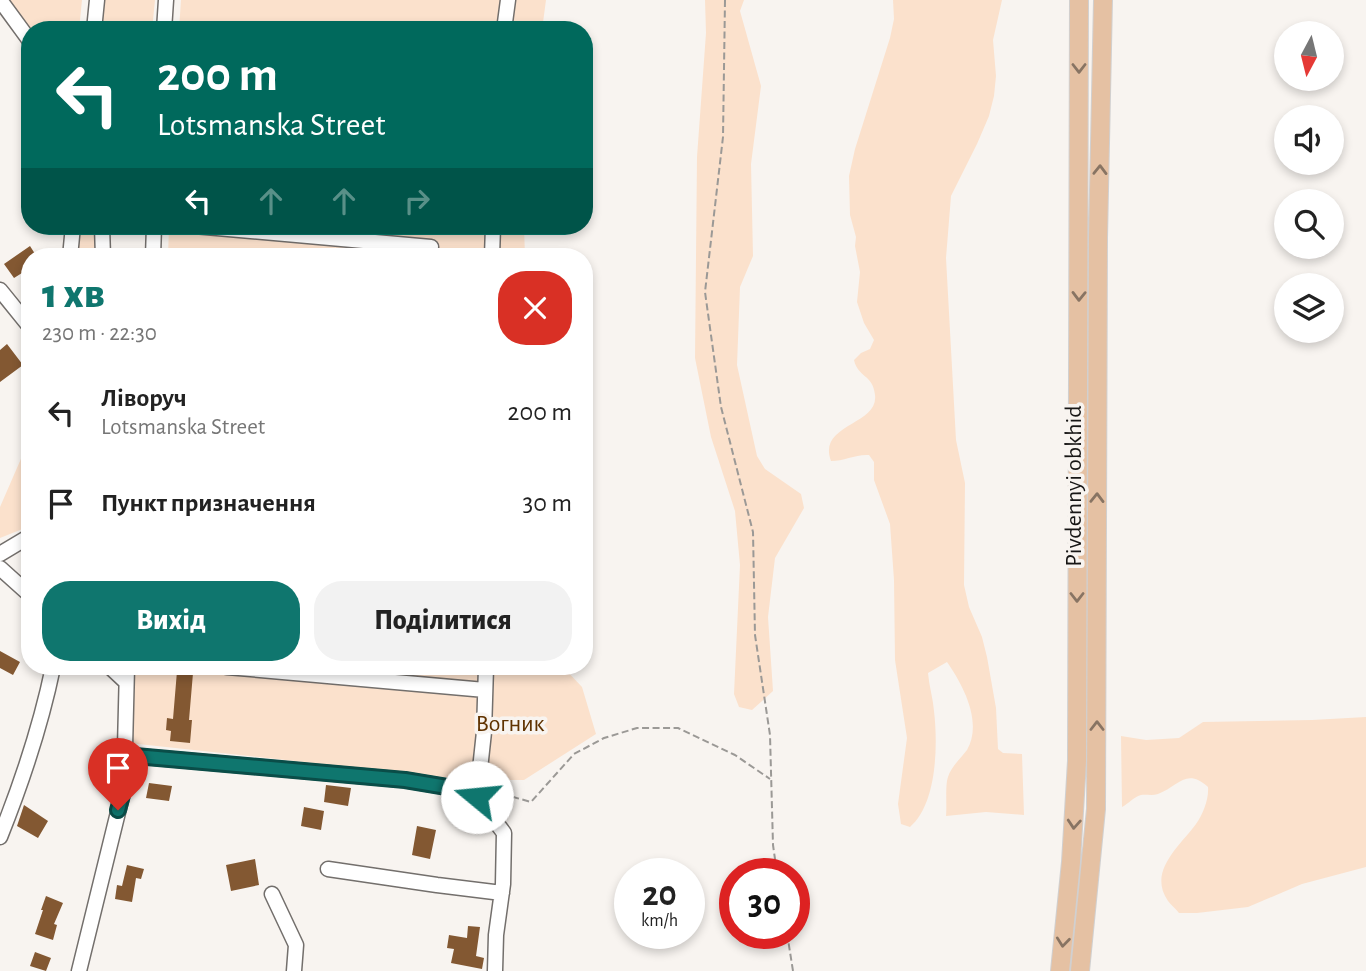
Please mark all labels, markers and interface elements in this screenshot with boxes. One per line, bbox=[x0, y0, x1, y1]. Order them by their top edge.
north arrow bbox=[1274, 21, 1344, 91]
map controls bbox=[1274, 21, 1344, 343]
icon: left bbox=[42, 49, 133, 140]
text: 200 m bbox=[157, 51, 278, 100]
one-way arrow bbox=[1071, 63, 1087, 74]
button: sound bbox=[1274, 105, 1344, 175]
text: Lotsmanska Street bbox=[157, 109, 385, 141]
one-way arrow bbox=[1092, 164, 1107, 175]
icon: left bbox=[179, 182, 217, 220]
icon: ahead bbox=[252, 182, 290, 220]
icon: ahead bbox=[325, 182, 363, 220]
icon: right bbox=[398, 182, 436, 220]
button: search bbox=[1274, 189, 1344, 259]
button: close bbox=[498, 271, 572, 345]
text: 1 хв bbox=[42, 273, 105, 315]
button: layers bbox=[1274, 273, 1344, 343]
one-way arrow bbox=[1072, 290, 1087, 301]
text: 230 m · 22:30 bbox=[42, 322, 157, 345]
text: Ліворуч bbox=[101, 385, 187, 411]
icon: left bbox=[42, 394, 80, 432]
text: 200 m bbox=[508, 399, 572, 425]
street label: Pivdennyi obkhid bbox=[1062, 405, 1086, 567]
text: Lotsmanska Street bbox=[101, 416, 265, 439]
icon: arrive bbox=[42, 485, 80, 523]
text: Пункт призначення bbox=[101, 490, 316, 516]
text: 30 m bbox=[522, 490, 572, 516]
one-way arrow bbox=[1089, 493, 1105, 503]
button: Вихід bbox=[42, 581, 300, 661]
button: Поділитися bbox=[314, 581, 572, 661]
one-way arrow bbox=[1069, 592, 1085, 602]
park label: Вогник bbox=[475, 712, 545, 736]
one-way arrow bbox=[1089, 720, 1105, 731]
pin bbox=[88, 738, 148, 810]
icon: arrive bbox=[99, 749, 137, 787]
position arrow bbox=[440, 760, 514, 834]
one-way arrow bbox=[1067, 819, 1082, 830]
speed limit sign: 30 bbox=[719, 858, 810, 949]
text: 20 bbox=[642, 877, 677, 912]
text: km/h bbox=[641, 912, 678, 930]
one-way arrow bbox=[1056, 936, 1071, 947]

